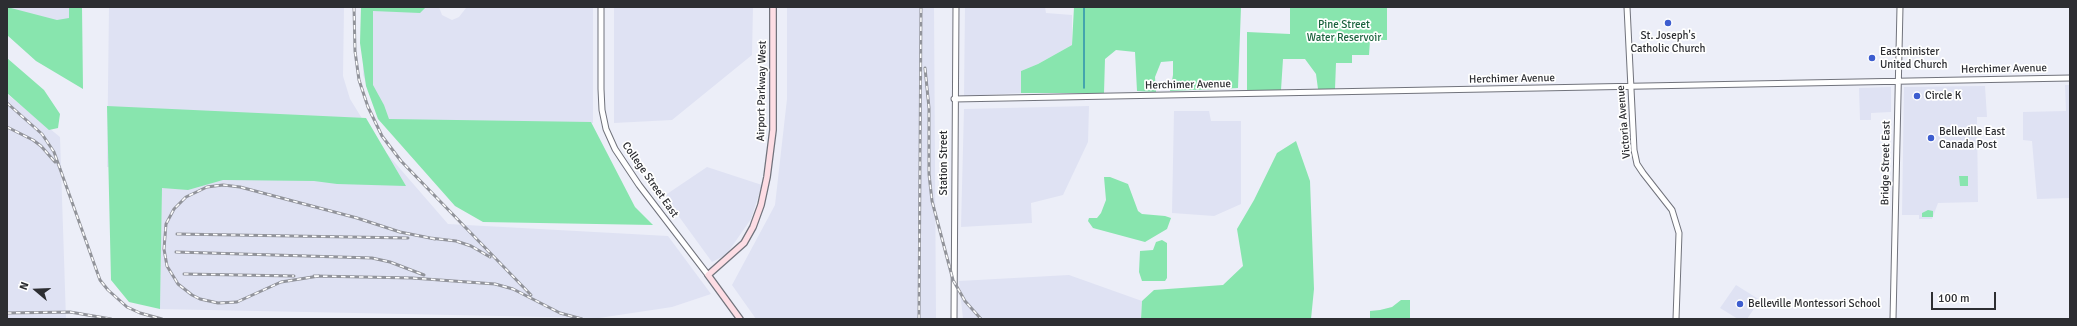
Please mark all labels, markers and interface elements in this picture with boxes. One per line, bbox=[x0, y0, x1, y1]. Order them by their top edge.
park label: Pine Street Water Reservoir bbox=[1307, 18, 1381, 44]
marker: St. Joseph's Catholic Church bbox=[1663, 18, 1673, 28]
place label: St. Joseph's Catholic Church bbox=[1630, 29, 1706, 55]
street label: Airport Parkway West bbox=[755, 40, 769, 142]
place label: Eastminister United Church bbox=[1880, 45, 1947, 71]
marker: Eastminister United Church bbox=[1867, 53, 1877, 63]
street label: Herchimer Avenue bbox=[1961, 62, 2047, 76]
street label: Herchimer Avenue bbox=[1469, 72, 1555, 86]
street label: Herchimer Avenue bbox=[1145, 78, 1231, 92]
street label: Victoria Avenue bbox=[1614, 85, 1634, 159]
place label: Circle K bbox=[1925, 89, 1961, 103]
marker: Circle K bbox=[1912, 91, 1922, 101]
street label: Bridge Street East bbox=[1879, 121, 1893, 205]
place label: Belleville East Canada Post bbox=[1939, 125, 2005, 151]
street label: Station Street bbox=[937, 130, 951, 196]
marker: Belleville East Canada Post bbox=[1926, 133, 1936, 143]
street label: College Street East bbox=[619, 140, 681, 220]
north arrow bbox=[16, 270, 56, 310]
text: N bbox=[17, 280, 32, 292]
scale bar bbox=[1933, 284, 1998, 310]
text: 100 m bbox=[1938, 291, 1970, 306]
place label: Belleville Montessori School bbox=[1748, 297, 1881, 311]
marker: Belleville Montessori School bbox=[1735, 299, 1745, 309]

